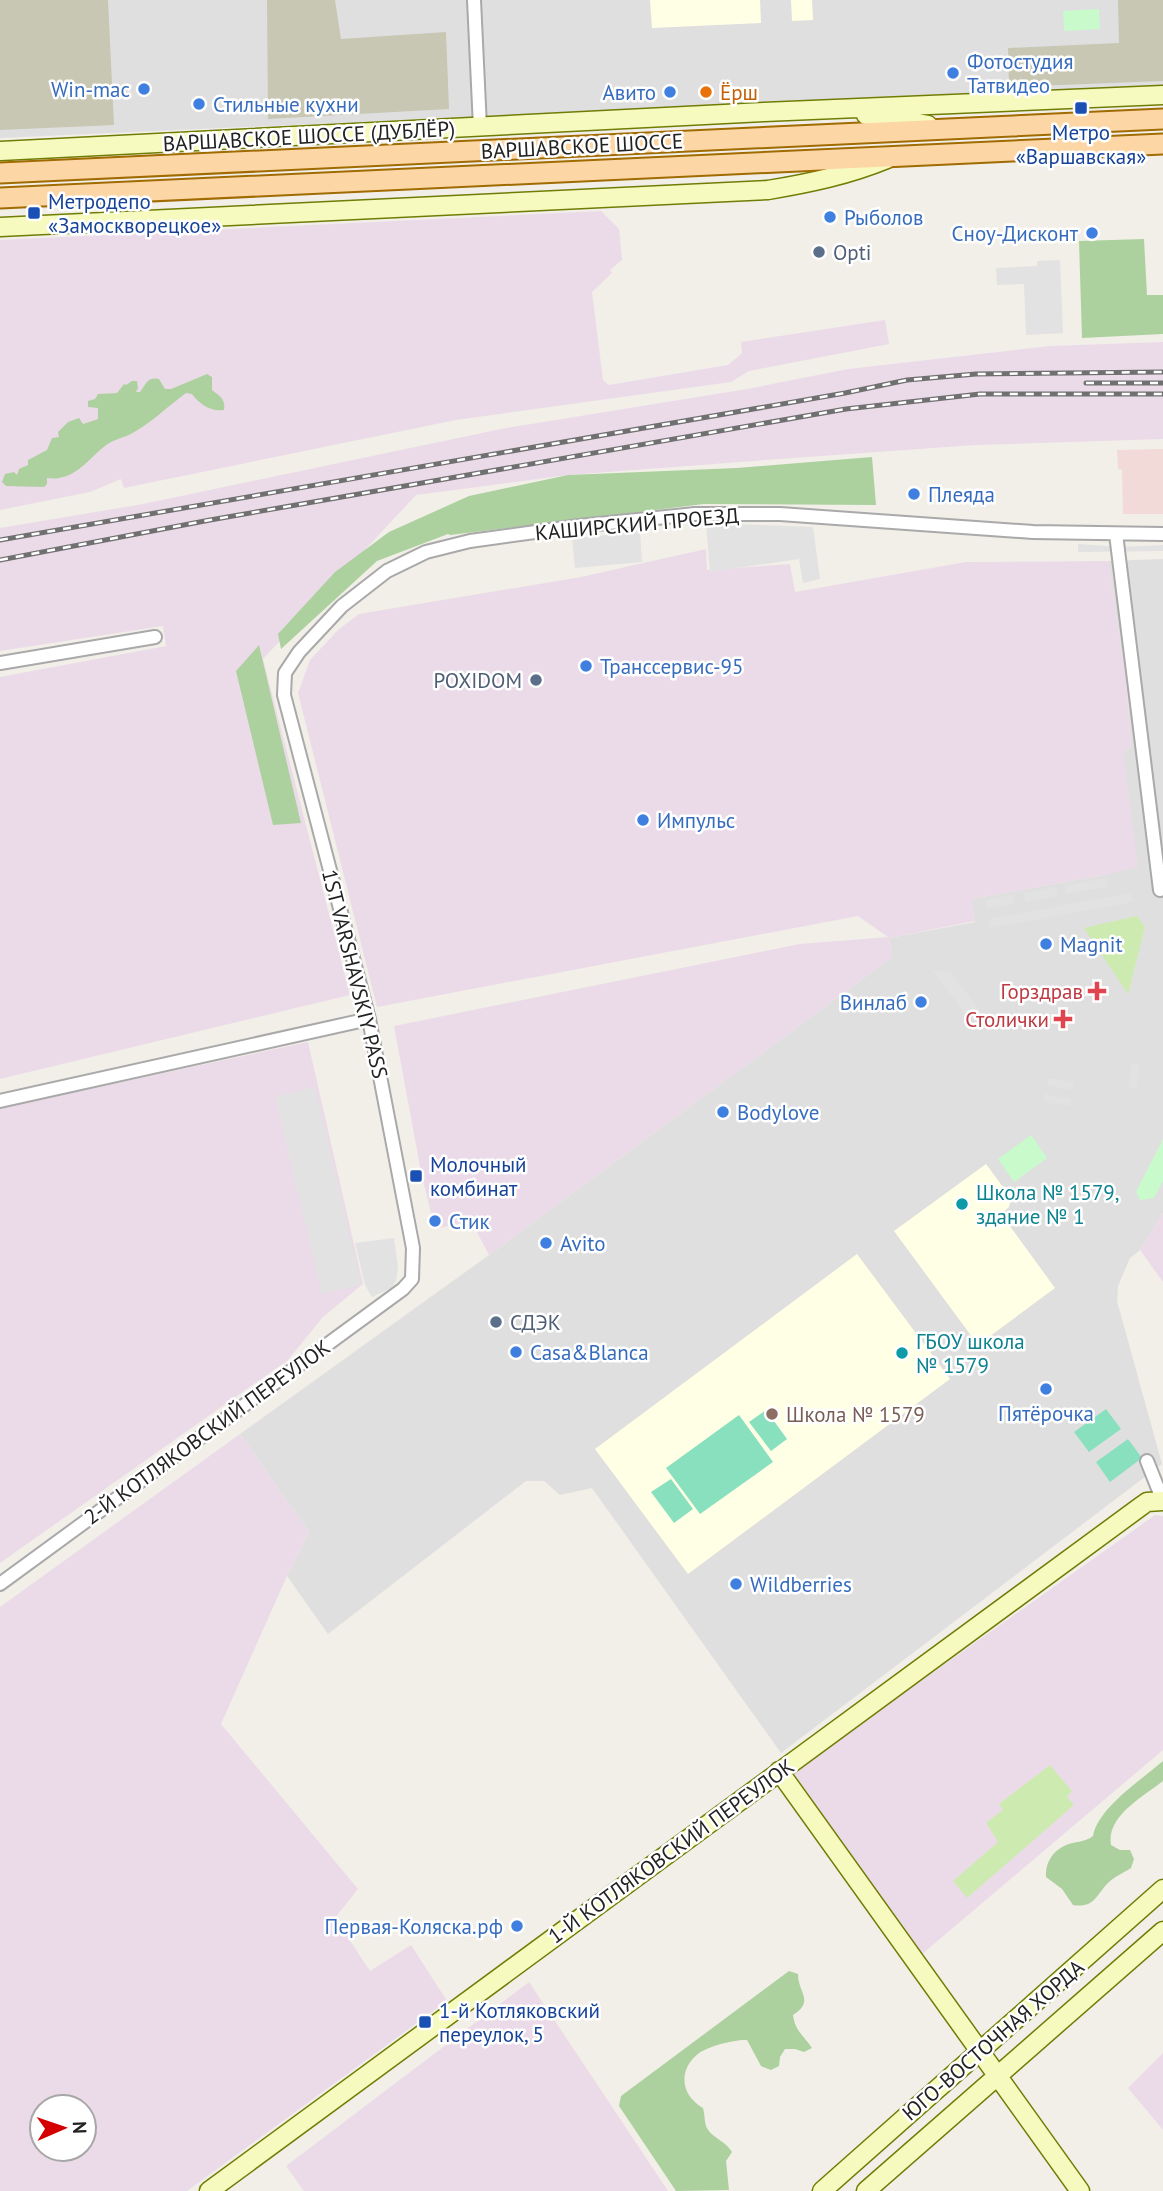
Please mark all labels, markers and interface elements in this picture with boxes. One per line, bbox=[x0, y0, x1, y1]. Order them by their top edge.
place label: Фотостудия Татвидео bbox=[967, 48, 1073, 99]
marker: Фотостудия Татвидео bbox=[945, 65, 961, 81]
place label: Win-mac bbox=[51, 76, 130, 103]
place label: Авито bbox=[602, 79, 656, 106]
place label: Ёрш bbox=[720, 79, 758, 106]
marker: Win-mac bbox=[136, 81, 152, 97]
marker: Авито bbox=[662, 84, 678, 100]
marker: Ёрш bbox=[698, 84, 714, 100]
place label: Стильные кухни bbox=[213, 91, 359, 118]
marker: Стильные кухни bbox=[191, 96, 207, 112]
marker: Метро «Варшавская» bbox=[1073, 100, 1089, 116]
street label: ВАРШАВСКОЕ ШОССЕ (ДУБЛЁР) bbox=[162, 115, 456, 157]
place label: Метро «Варшавская» bbox=[1016, 119, 1146, 170]
street label: ВАРШАВСКОЕ ШОССЕ bbox=[480, 127, 684, 165]
place label: Метродепо «Замоскворецкое» bbox=[48, 188, 221, 239]
place label: Рыболов bbox=[844, 204, 924, 231]
marker: Метродепо «Замоскворецкое» bbox=[26, 205, 42, 221]
marker: Рыболов bbox=[822, 209, 838, 225]
place label: Сноу-Дисконт bbox=[952, 220, 1079, 247]
marker: Сноу-Дисконт bbox=[1084, 225, 1100, 241]
place label: Opti bbox=[833, 239, 871, 266]
marker: Opti bbox=[811, 244, 827, 260]
place label: Плеяда bbox=[928, 481, 995, 508]
marker: Плеяда bbox=[906, 486, 922, 502]
street label: КАШИРСКИЙ ПРОЕЗД bbox=[534, 502, 740, 546]
place label: Транссервис-95 bbox=[600, 653, 743, 680]
marker: Транссервис-95 bbox=[578, 658, 594, 674]
place label: POXIDOM bbox=[433, 667, 522, 694]
marker: POXIDOM bbox=[528, 672, 544, 688]
place label: Импульс bbox=[657, 807, 735, 834]
marker: Импульс bbox=[635, 812, 651, 828]
street label: 1ST VARSHAVSKIY PASS bbox=[316, 867, 394, 1081]
place label: Magnit bbox=[1060, 931, 1123, 958]
marker: Magnit bbox=[1038, 936, 1054, 952]
place label: Горздрав bbox=[1001, 978, 1083, 1005]
marker: Горздрав bbox=[1089, 983, 1105, 999]
place label: Винлаб bbox=[840, 989, 907, 1016]
marker: Винлаб bbox=[913, 994, 929, 1010]
place label: Столички bbox=[965, 1006, 1049, 1033]
marker: Столички bbox=[1055, 1011, 1071, 1027]
place label: Bodylove bbox=[737, 1099, 819, 1126]
marker: Bodylove bbox=[715, 1104, 731, 1120]
place label: Молочный комбинат bbox=[430, 1151, 527, 1202]
marker: Молочный комбинат bbox=[408, 1168, 424, 1184]
place label: Школа № 1579, здание № 1 bbox=[976, 1179, 1120, 1230]
marker: Школа № 1579, здание № 1 bbox=[954, 1196, 970, 1212]
place label: Стик bbox=[449, 1208, 490, 1235]
marker: Стик bbox=[427, 1213, 443, 1229]
place label: Avito bbox=[560, 1230, 605, 1257]
marker: Avito bbox=[538, 1235, 554, 1251]
place label: СДЭК bbox=[510, 1309, 561, 1336]
marker: СДЭК bbox=[488, 1314, 504, 1330]
place label: ГБОУ школа № 1579 bbox=[916, 1328, 1025, 1379]
street label: 2-Й КОТЛЯКОВСКИЙ ПЕРЕУЛОК bbox=[79, 1333, 336, 1530]
place label: Casa&Blanca bbox=[530, 1339, 649, 1366]
marker: Casa&Blanca bbox=[508, 1344, 524, 1360]
marker: ГБОУ школа № 1579 bbox=[894, 1345, 910, 1361]
marker: Пятёрочка bbox=[1038, 1381, 1054, 1397]
place label: Пятёрочка bbox=[998, 1400, 1094, 1427]
place label: Школа № 1579 bbox=[786, 1401, 925, 1428]
marker: Школа № 1579 bbox=[764, 1406, 780, 1422]
place label: Wildberries bbox=[750, 1571, 852, 1598]
marker: Wildberries bbox=[728, 1576, 744, 1592]
street label: 1-Й КОТЛЯКОВСКИЙ ПЕРЕУЛОК bbox=[543, 1752, 800, 1949]
place label: Первая-Коляска.рф bbox=[325, 1913, 503, 1940]
marker: Первая-Коляска.рф bbox=[509, 1918, 525, 1934]
street label: ЮГО-ВОСТОЧНАЯ ХОРДА bbox=[897, 1953, 1090, 2126]
place label: 1-й Котляковский переулок, 5 bbox=[439, 1997, 600, 2048]
marker: 1-й Котляковский переулок, 5 bbox=[417, 2014, 433, 2030]
north arrow bbox=[28, 2093, 98, 2163]
text: N bbox=[68, 2121, 92, 2134]

